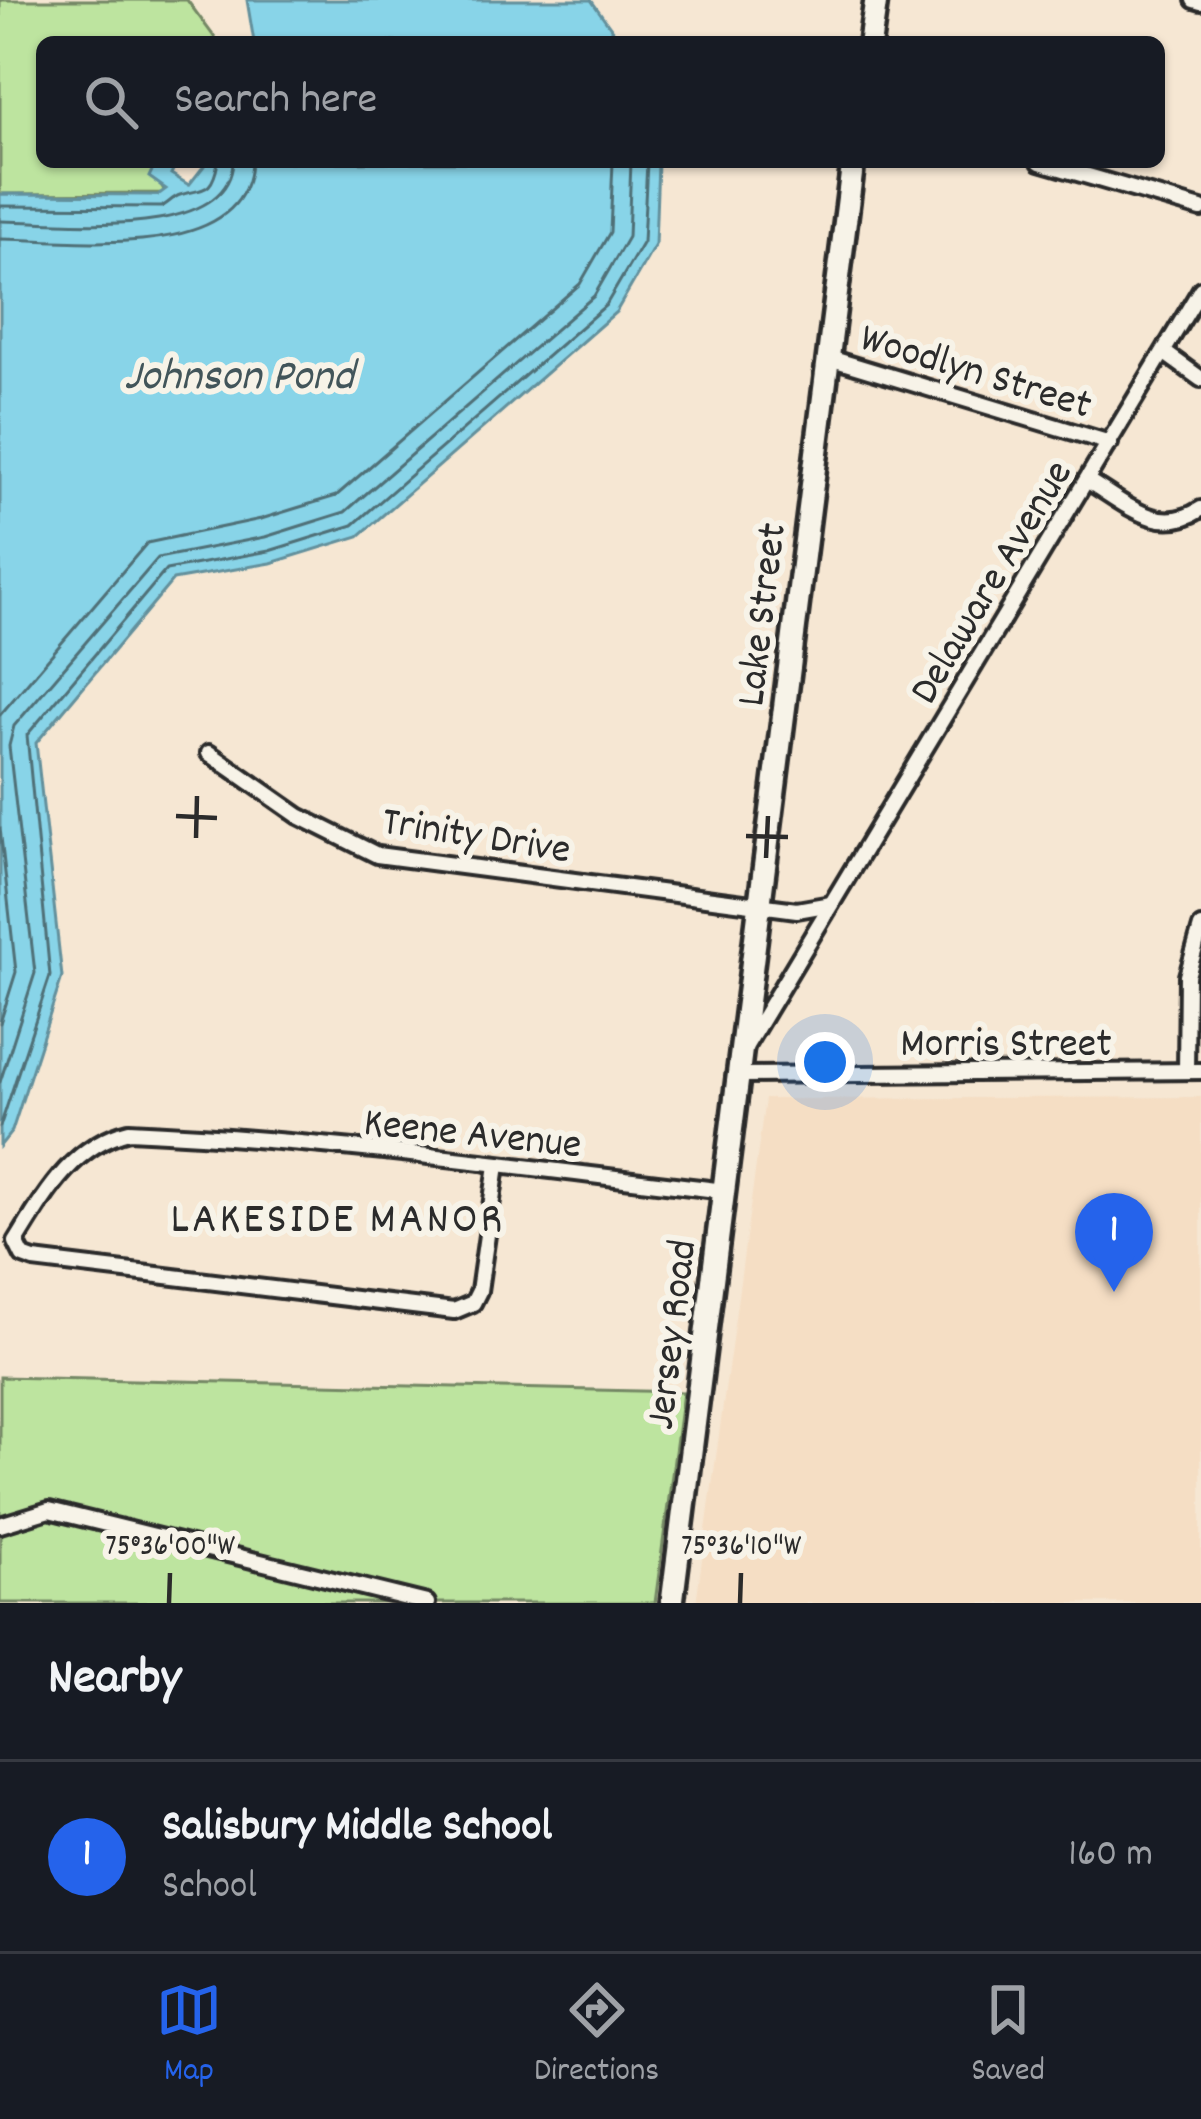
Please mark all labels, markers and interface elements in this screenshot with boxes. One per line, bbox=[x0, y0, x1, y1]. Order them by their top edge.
search box bbox=[36, 36, 1165, 168]
icon: search bbox=[78, 69, 144, 135]
text: Search here bbox=[174, 70, 377, 134]
street label: Woodlyn Street bbox=[852, 311, 1098, 438]
water label: Johnson Pond bbox=[124, 347, 359, 411]
street label: Delaware Avenue bbox=[897, 450, 1091, 717]
street label: Lake Street bbox=[724, 520, 806, 710]
street label: Trinity Drive bbox=[377, 794, 575, 883]
street label: Morris Street bbox=[900, 1017, 1112, 1077]
your location bbox=[795, 1032, 855, 1092]
street label: Keene Avenue bbox=[360, 1096, 584, 1178]
district label: LAKESIDE MANOR bbox=[171, 1190, 505, 1254]
pin: 1 bbox=[1075, 1193, 1153, 1292]
street label: Jersey Road bbox=[634, 1237, 716, 1433]
text: 75°36'00"W bbox=[105, 1527, 236, 1570]
text: 75°36'10"W bbox=[681, 1527, 802, 1570]
text: Nearby bbox=[48, 1645, 181, 1717]
text: Salisbury Middle School bbox=[162, 1797, 552, 1861]
text: 1 bbox=[83, 1829, 91, 1884]
text: 160 m bbox=[1068, 1829, 1153, 1884]
text: School bbox=[162, 1861, 257, 1916]
tab: Map bbox=[156, 1977, 222, 2096]
tab: Directions bbox=[534, 1977, 659, 2096]
tab: Saved bbox=[971, 1977, 1045, 2096]

